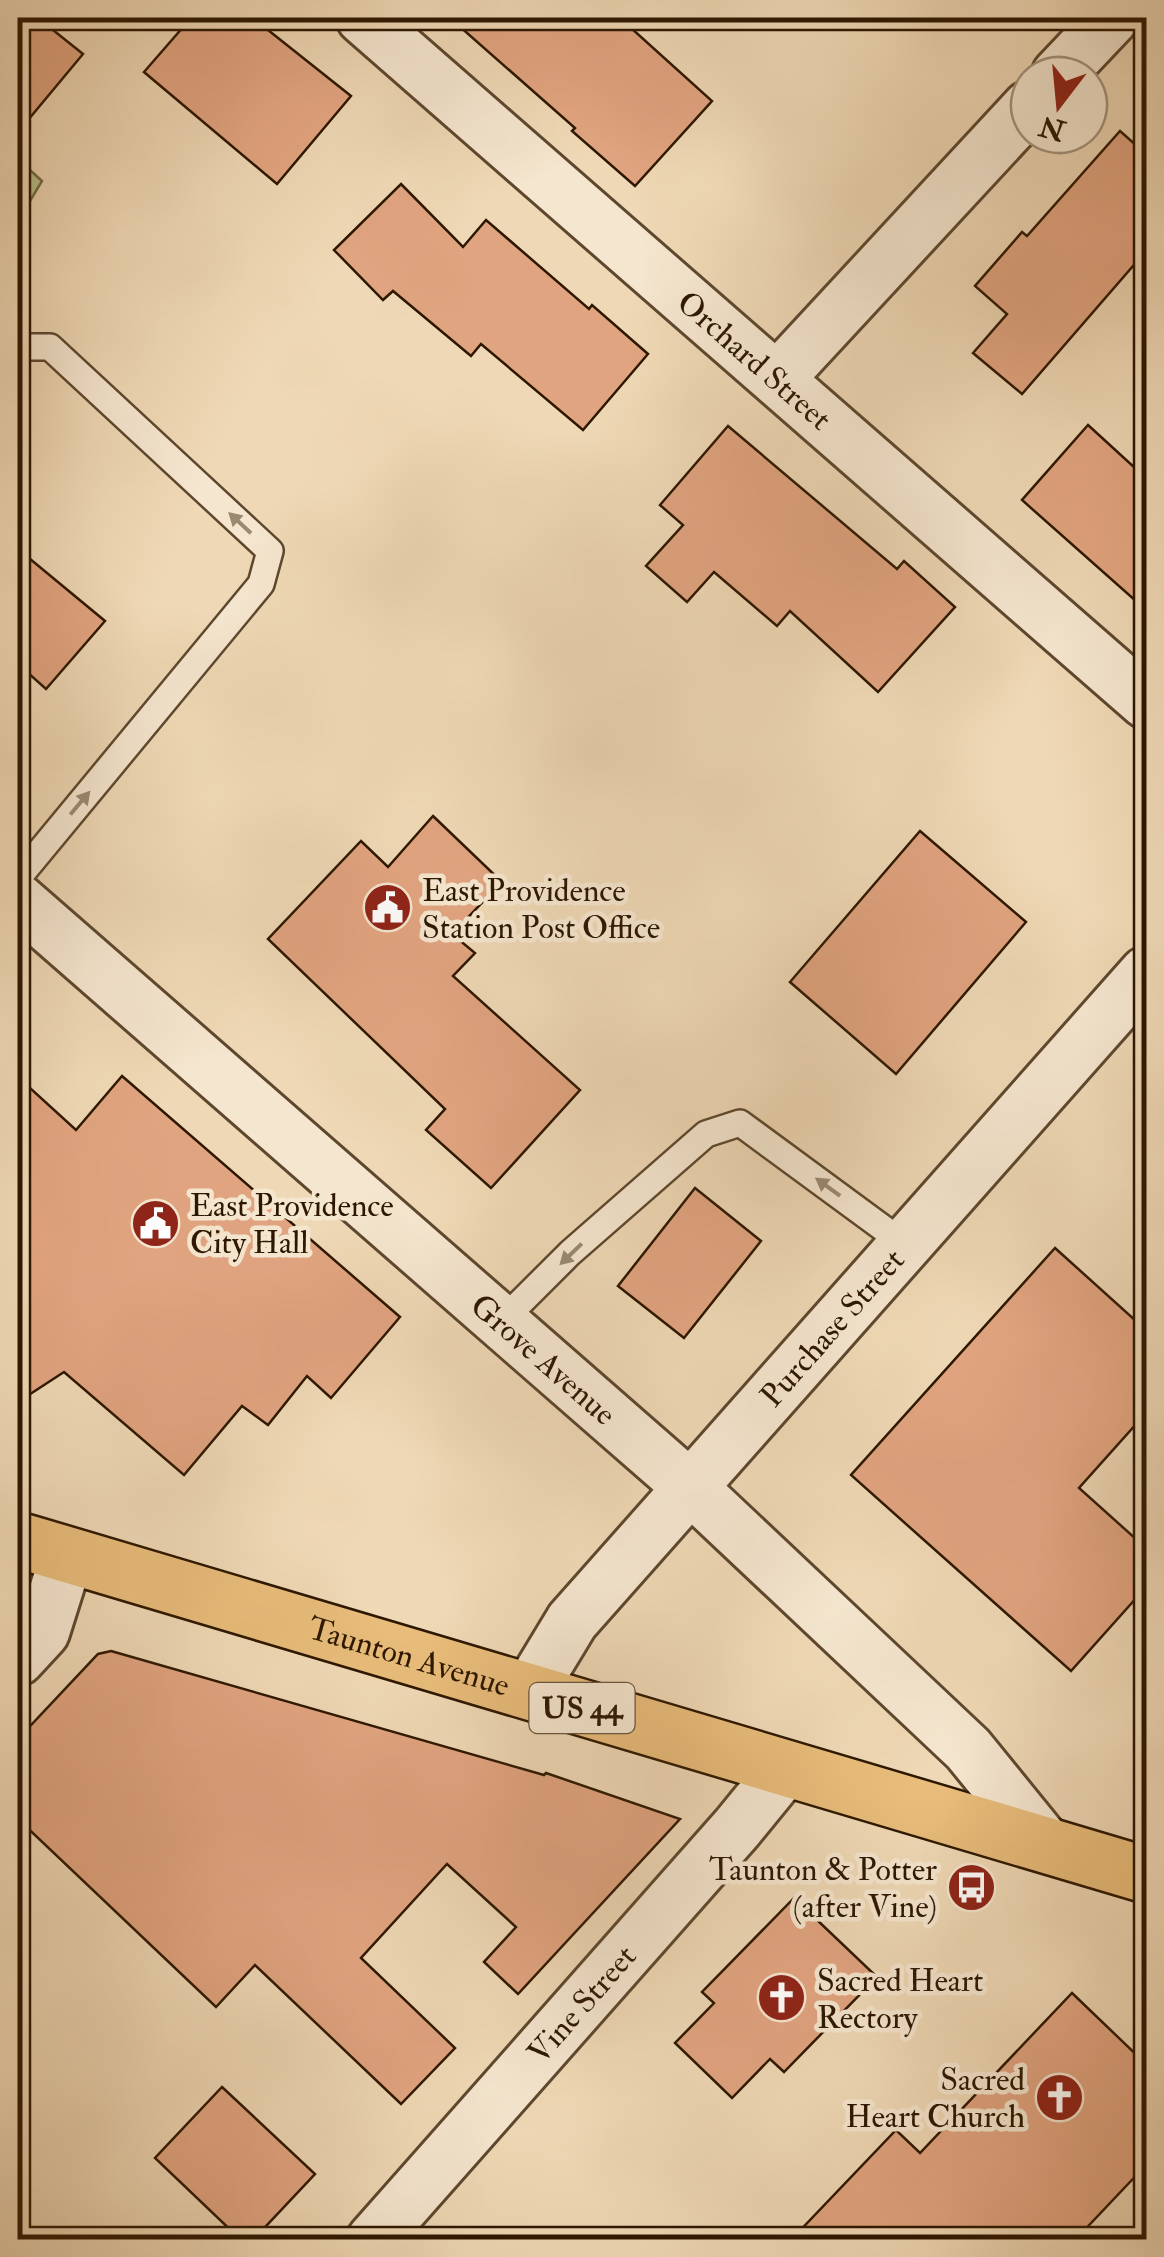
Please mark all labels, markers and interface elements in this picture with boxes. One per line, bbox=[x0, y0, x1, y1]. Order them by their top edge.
north arrow bbox=[1009, 55, 1109, 155]
text: N bbox=[1035, 107, 1070, 148]
street label: Orchard Street bbox=[668, 283, 839, 439]
one-way arrow bbox=[228, 512, 252, 535]
one-way arrow bbox=[68, 791, 90, 816]
place label: East Providence Station Post Office bbox=[422, 871, 660, 948]
public building icon: East Providence Station Post Office bbox=[361, 882, 413, 934]
one-way arrow bbox=[815, 1177, 841, 1197]
place label: East Providence City Hall bbox=[190, 1186, 394, 1263]
public building icon: East Providence City Hall bbox=[129, 1197, 181, 1249]
one-way arrow bbox=[559, 1241, 583, 1265]
street label: Purchase Street bbox=[752, 1241, 913, 1416]
street label: Grove Avenue bbox=[462, 1286, 624, 1434]
street label: Taunton Avenue bbox=[304, 1608, 514, 1706]
road number: US 44 bbox=[530, 1683, 634, 1733]
place label: Taunton & Potter (after Vine) bbox=[709, 1850, 937, 1927]
bus stop icon: Taunton & Potter (after Vine) bbox=[946, 1861, 998, 1913]
street label: Vine Street bbox=[519, 1937, 645, 2072]
place label: Sacred Heart Rectory bbox=[817, 1961, 983, 2038]
church icon: Sacred Heart Rectory bbox=[756, 1972, 808, 2024]
place label: Sacred Heart Church bbox=[846, 2060, 1025, 2137]
church icon: Sacred Heart Church bbox=[1034, 2071, 1086, 2123]

